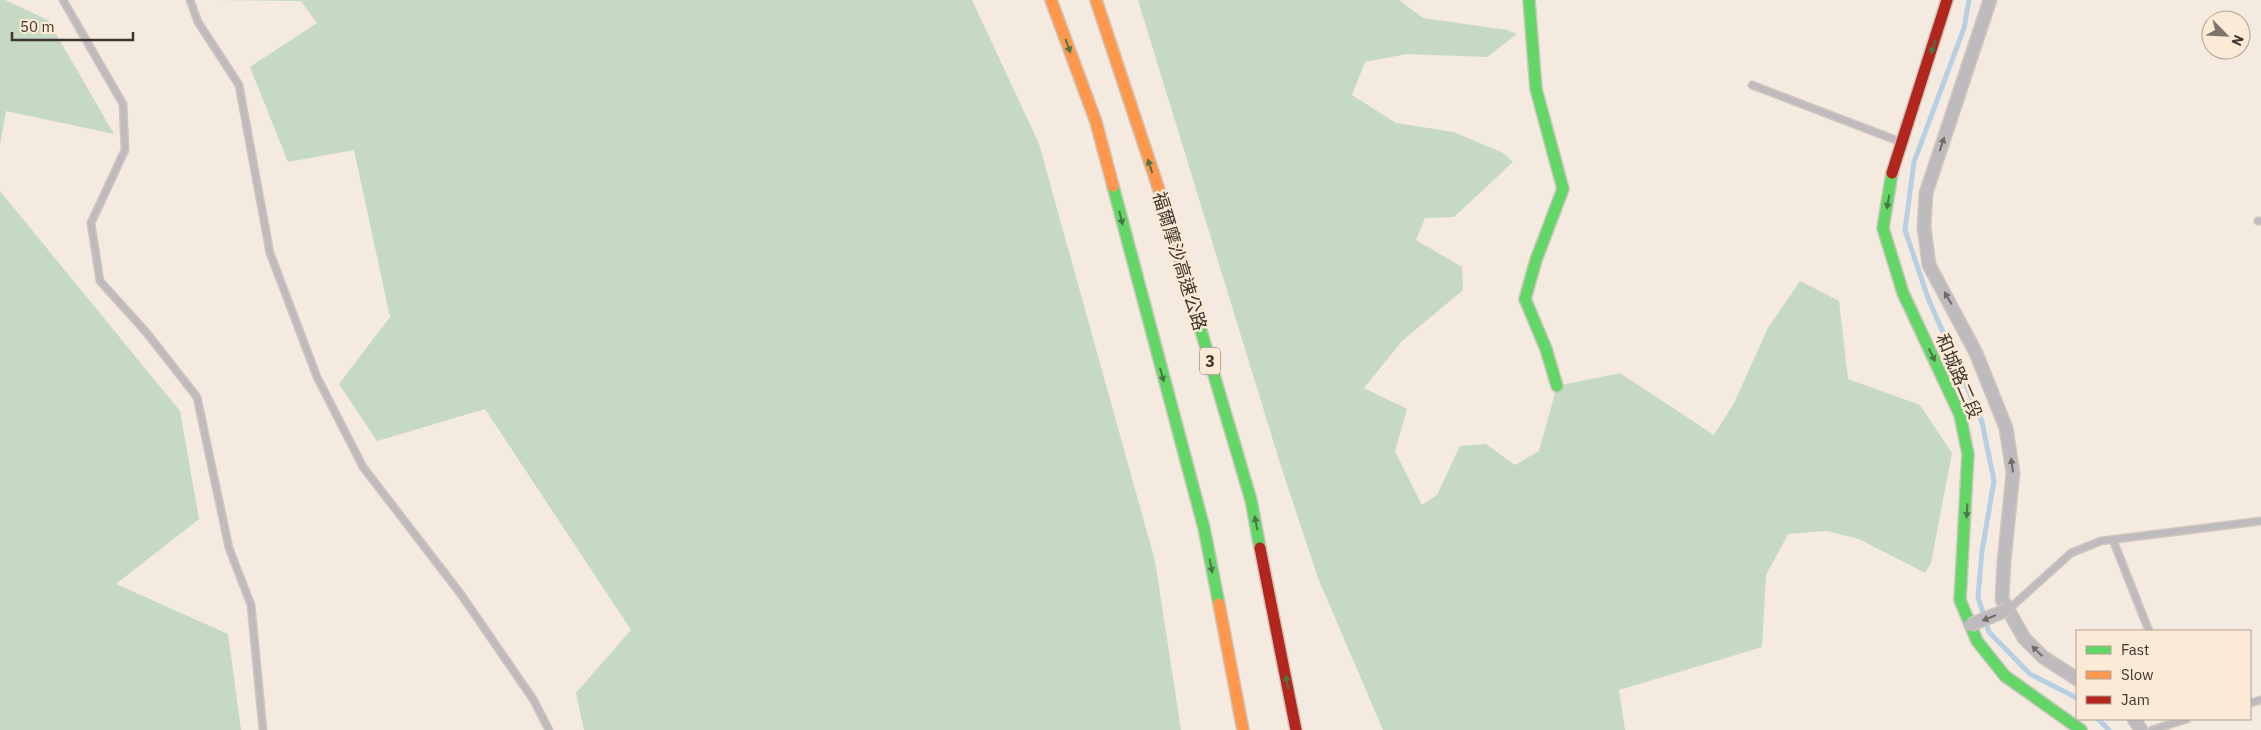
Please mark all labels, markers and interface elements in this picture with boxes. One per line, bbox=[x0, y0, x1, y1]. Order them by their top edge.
scale bar bbox=[12, 10, 134, 42]
north arrow bbox=[2201, 10, 2251, 60]
text: 50 m bbox=[20, 17, 55, 36]
text: N bbox=[2228, 32, 2248, 49]
one-way arrow bbox=[1065, 38, 1072, 53]
one-way arrow bbox=[1929, 39, 1936, 54]
one-way arrow bbox=[1938, 136, 1946, 151]
one-way arrow bbox=[1146, 158, 1154, 173]
street label: 福爾摩沙高速公路 bbox=[1148, 189, 1212, 333]
one-way arrow bbox=[1883, 195, 1891, 211]
one-way arrow bbox=[1117, 210, 1125, 225]
one-way arrow bbox=[1944, 291, 1952, 306]
street label: 和城路二段 bbox=[1931, 330, 1987, 422]
road number: 3 bbox=[1200, 348, 1220, 374]
one-way arrow bbox=[1928, 348, 1936, 362]
one-way arrow bbox=[1159, 367, 1167, 382]
one-way arrow bbox=[2007, 457, 2015, 473]
one-way arrow bbox=[1962, 503, 1970, 519]
one-way arrow bbox=[1251, 514, 1259, 530]
one-way arrow bbox=[1208, 558, 1216, 574]
one-way arrow bbox=[1981, 614, 1996, 622]
legend bbox=[2076, 630, 2251, 720]
text: Fast bbox=[2121, 640, 2149, 659]
one-way arrow bbox=[2031, 645, 2043, 657]
text: Slow bbox=[2121, 665, 2154, 684]
one-way arrow bbox=[1283, 675, 1291, 690]
text: Jam bbox=[2121, 690, 2150, 709]

